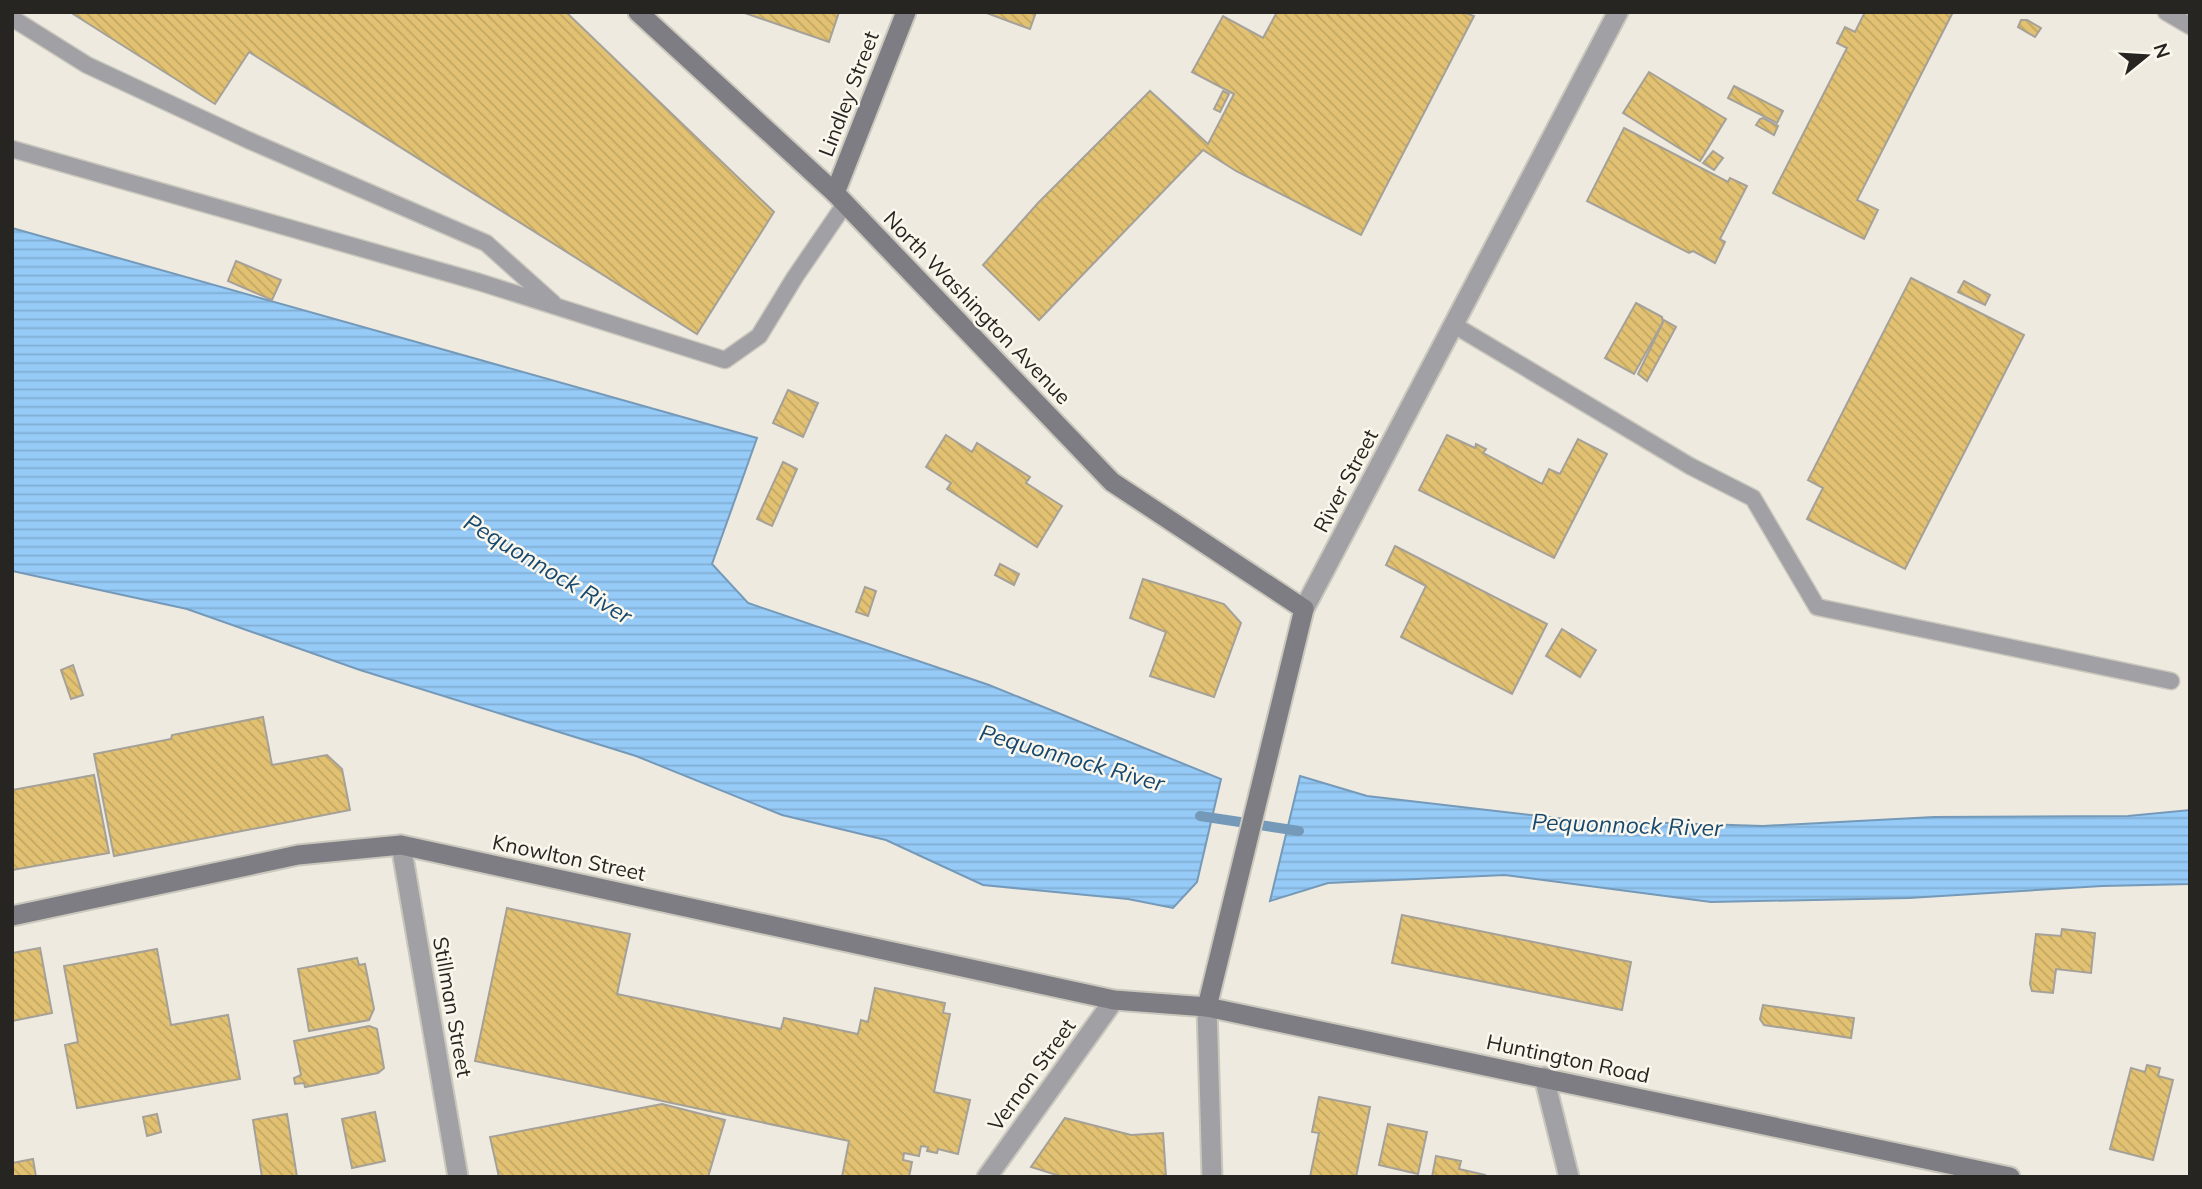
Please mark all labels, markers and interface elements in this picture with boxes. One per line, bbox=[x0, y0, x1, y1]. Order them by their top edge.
north arrow bbox=[2111, 21, 2181, 91]
street label: Lindley Street bbox=[812, 27, 884, 160]
text: N bbox=[2149, 40, 2176, 61]
street label: North Washington Avenue bbox=[879, 205, 1077, 409]
street label: River Street bbox=[1307, 424, 1383, 537]
water label: Pequonnock River bbox=[459, 507, 639, 631]
water label: Pequonnock River bbox=[976, 717, 1169, 798]
water label: Pequonnock River bbox=[1531, 807, 1725, 842]
street label: Knowlton Street bbox=[490, 828, 648, 886]
street label: Stillman Street bbox=[428, 935, 478, 1079]
street label: Vernon Street bbox=[982, 1013, 1081, 1136]
street label: Huntington Road bbox=[1484, 1028, 1652, 1088]

